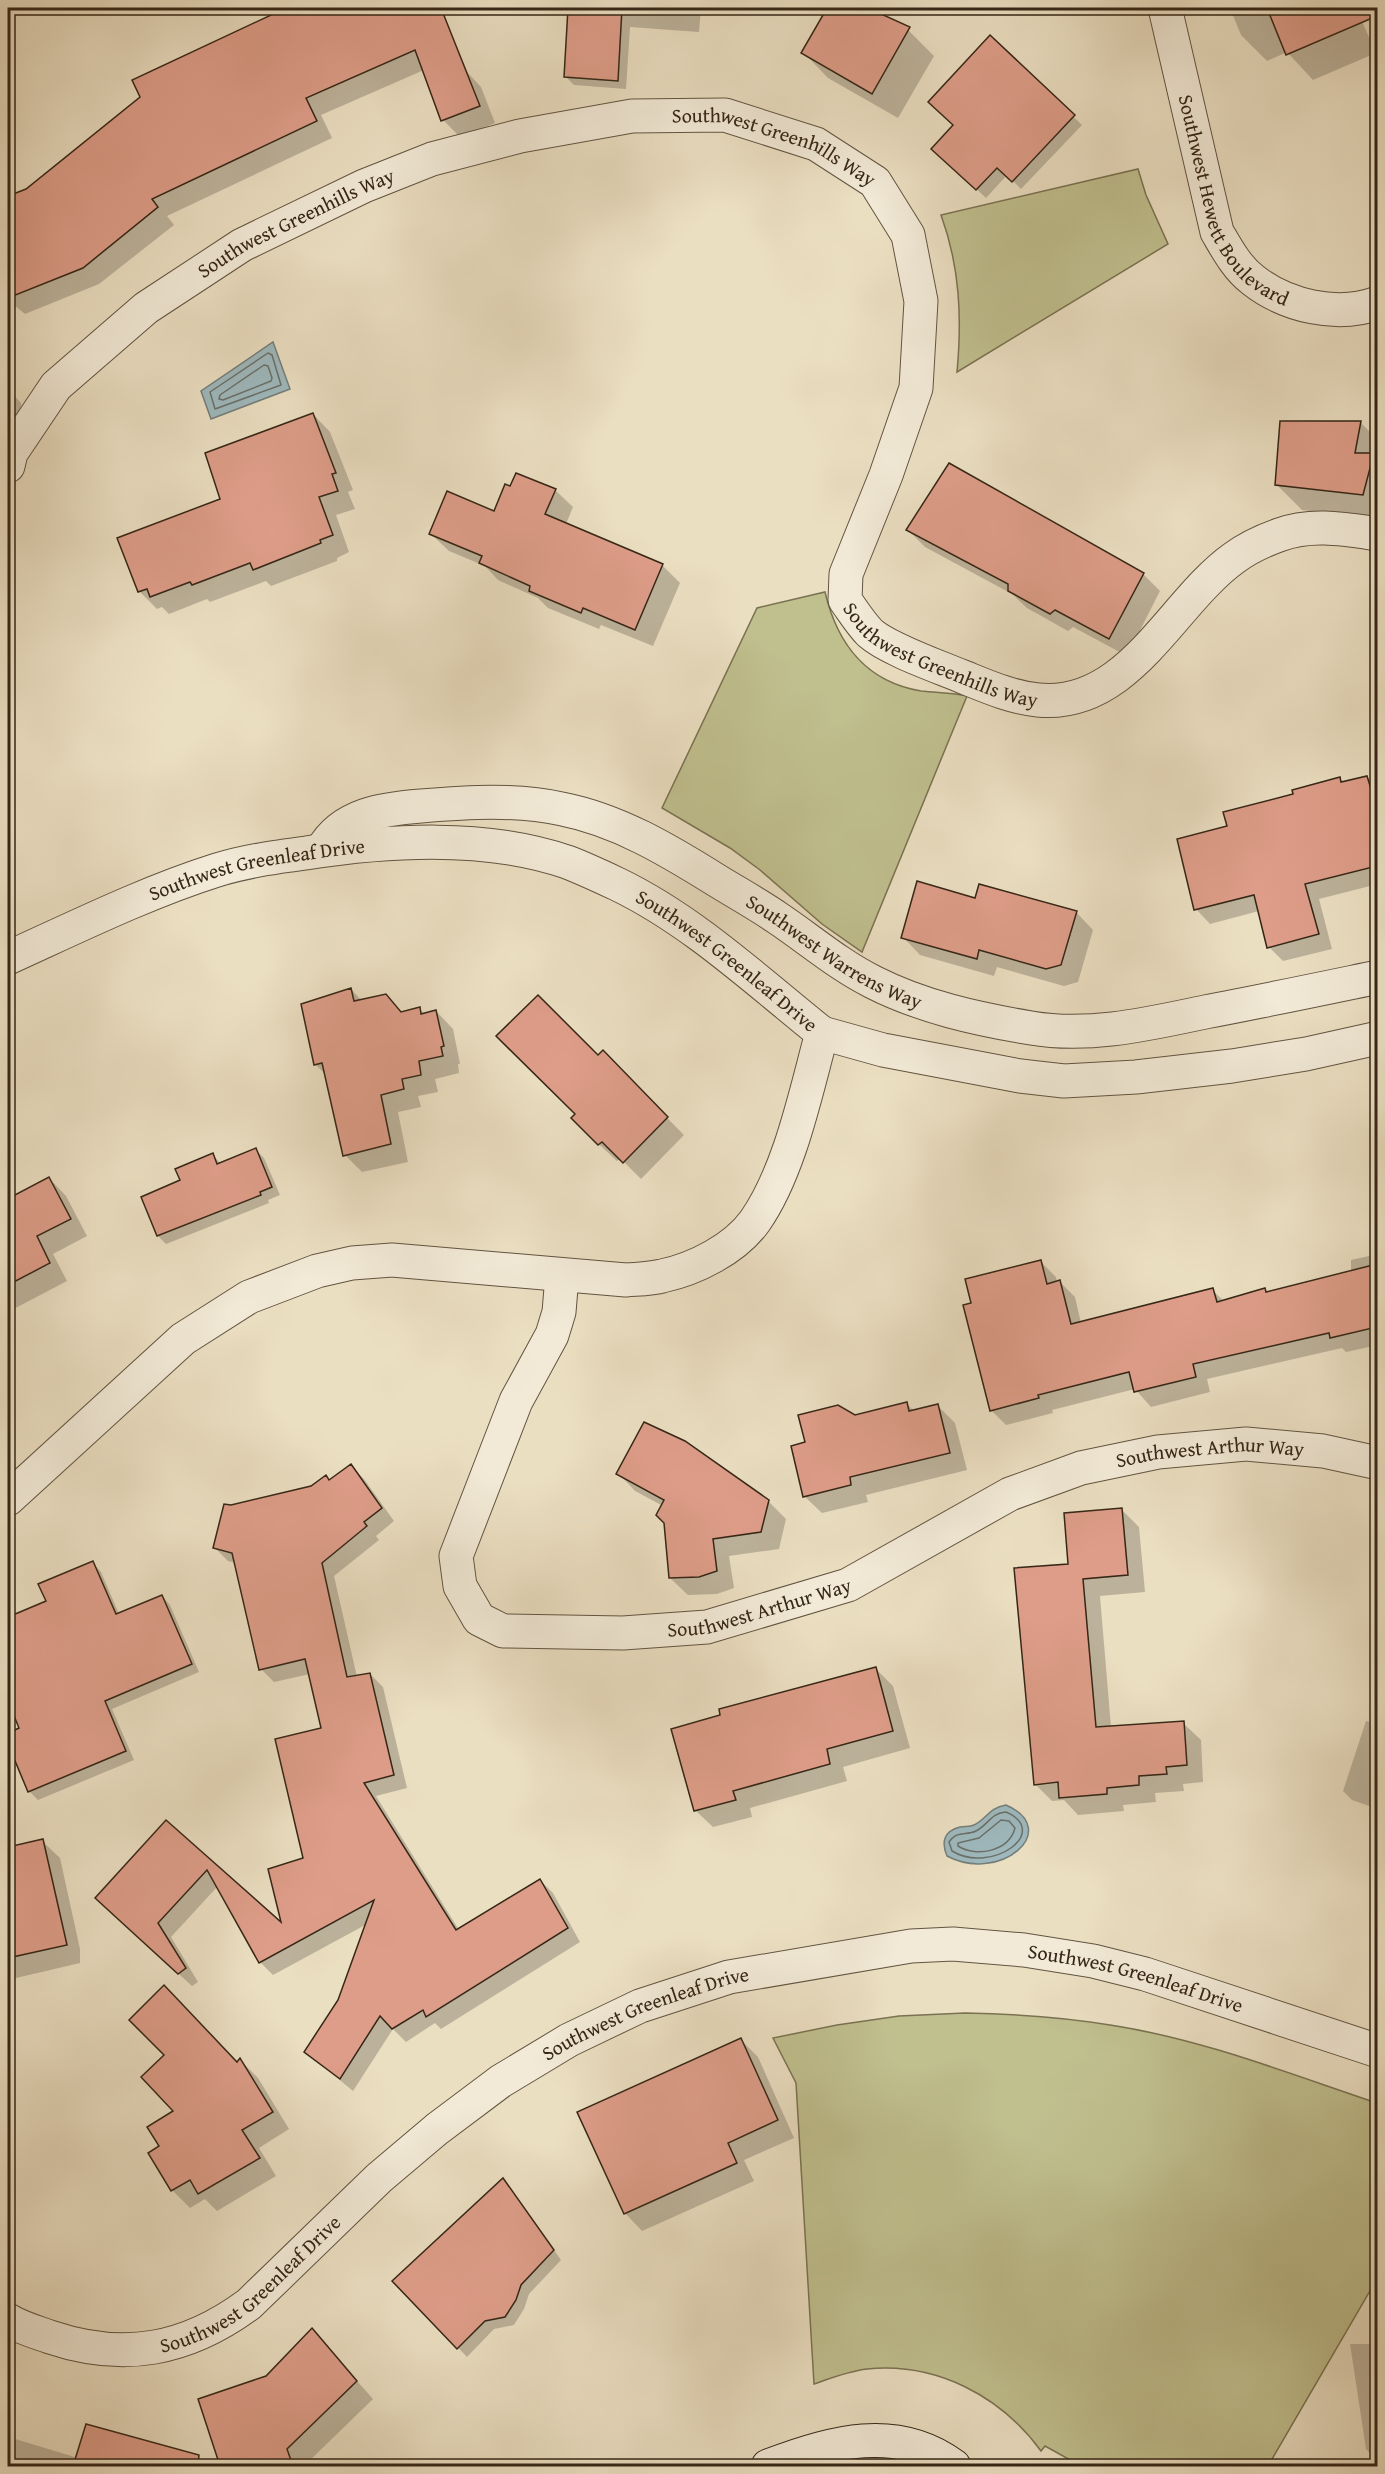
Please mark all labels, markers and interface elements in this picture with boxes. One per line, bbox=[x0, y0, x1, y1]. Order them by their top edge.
street label: Southwest Hewett Boulevard bbox=[1172, 92, 1294, 313]
street label: Southwest Greenhills Way bbox=[672, 99, 882, 193]
street label: Southwest Greenhills Way bbox=[191, 160, 398, 285]
street label: Southwest Greenhills Way bbox=[837, 596, 1040, 714]
street label: Southwest Greenleaf Drive bbox=[144, 831, 366, 908]
street label: Southwest Greenleaf Drive bbox=[631, 882, 824, 1038]
street label: Southwest Warrens Way bbox=[741, 886, 926, 1015]
street label: Southwest Arthur Way bbox=[1113, 1429, 1305, 1474]
street label: Southwest Arthur Way bbox=[666, 1570, 855, 1644]
street label: Southwest Greenleaf Drive bbox=[1026, 1936, 1247, 2019]
street label: Southwest Greenleaf Drive bbox=[536, 1959, 751, 2067]
street label: Southwest Greenleaf Drive bbox=[157, 2208, 347, 2360]

